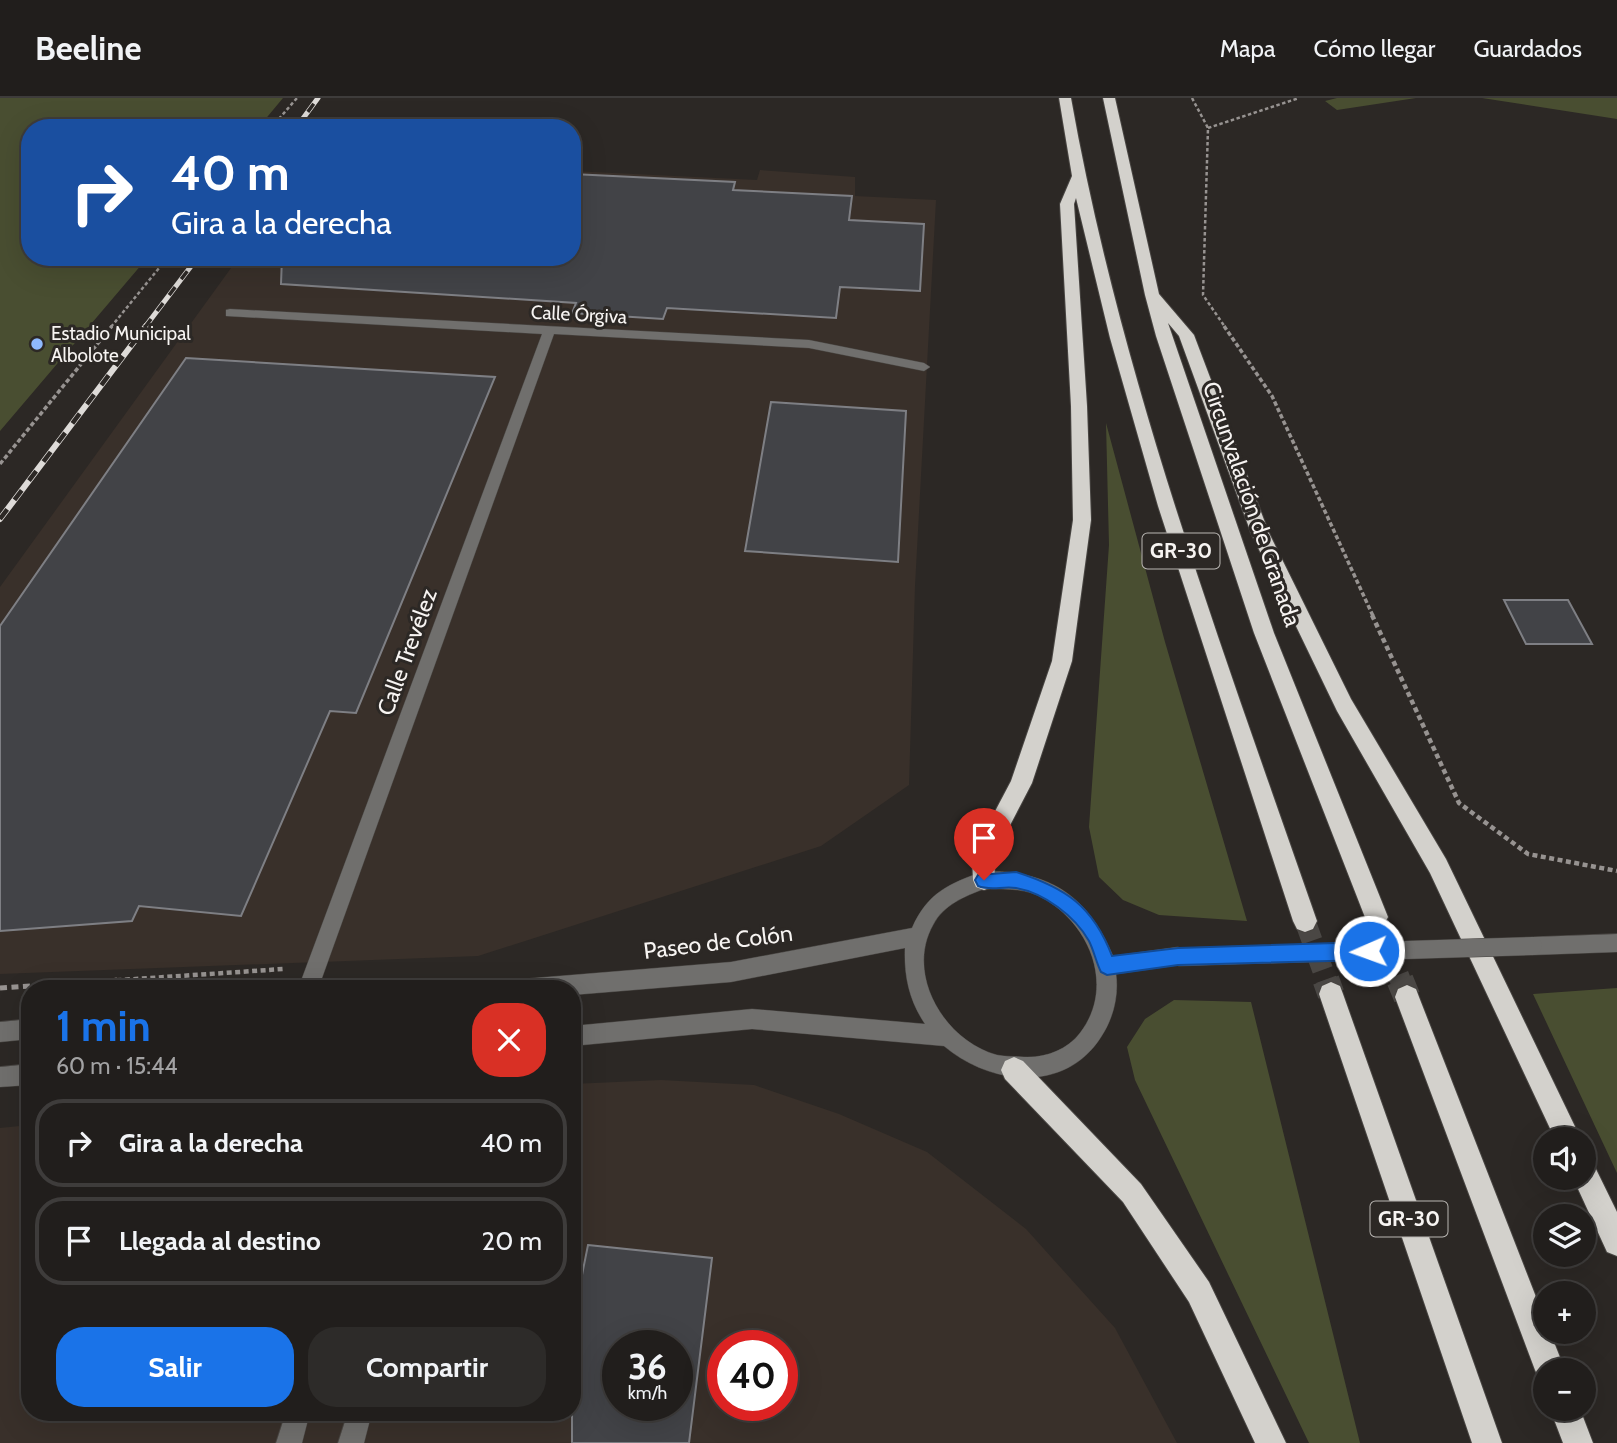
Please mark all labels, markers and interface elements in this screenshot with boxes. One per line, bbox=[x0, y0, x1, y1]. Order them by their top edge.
text: Beeline bbox=[35, 28, 141, 68]
text: Mapa bbox=[1220, 34, 1276, 63]
text: Cómo llegar bbox=[1314, 34, 1435, 63]
text: Guardados bbox=[1473, 34, 1582, 63]
text: 40 m bbox=[171, 143, 290, 202]
icon: right bbox=[56, 147, 147, 238]
text: Gira a la derecha bbox=[171, 203, 392, 242]
street label: Calle Órgiva bbox=[530, 299, 628, 329]
place label: Estadio Municipal Albolote bbox=[51, 322, 191, 367]
marker: Estadio Municipal Albolote bbox=[29, 336, 45, 352]
street label: Circunvalación de Granada bbox=[1197, 378, 1307, 630]
road number: GR-30 bbox=[1142, 533, 1220, 568]
street label: Calle Trevélez bbox=[371, 585, 443, 719]
pin bbox=[954, 808, 1014, 880]
icon: arrive bbox=[965, 819, 1003, 857]
position arrow bbox=[1332, 914, 1406, 988]
street label: Paseo de Colón bbox=[642, 919, 794, 965]
text: 1 min bbox=[56, 1000, 151, 1052]
button: close bbox=[472, 1003, 546, 1077]
text: 60 m · 15:44 bbox=[56, 1052, 178, 1080]
icon: right bbox=[60, 1124, 98, 1162]
text: Gira a la derecha bbox=[119, 1127, 303, 1159]
text: 40 m bbox=[480, 1127, 542, 1159]
map controls bbox=[1533, 1127, 1596, 1421]
button: sound bbox=[1533, 1127, 1596, 1190]
road number: GR-30 bbox=[1370, 1202, 1448, 1236]
button: layers bbox=[1533, 1204, 1596, 1267]
icon: arrive bbox=[60, 1222, 98, 1260]
text: Llegada al destino bbox=[119, 1225, 321, 1257]
text: 20 m bbox=[482, 1225, 542, 1257]
button: + bbox=[1533, 1281, 1596, 1344]
button: Salir bbox=[56, 1327, 294, 1407]
button: Compartir bbox=[308, 1327, 546, 1407]
speed limit sign: 40 bbox=[707, 1330, 798, 1421]
text: 36 bbox=[628, 1345, 667, 1388]
button: − bbox=[1533, 1358, 1596, 1421]
text: km/h bbox=[628, 1382, 667, 1404]

